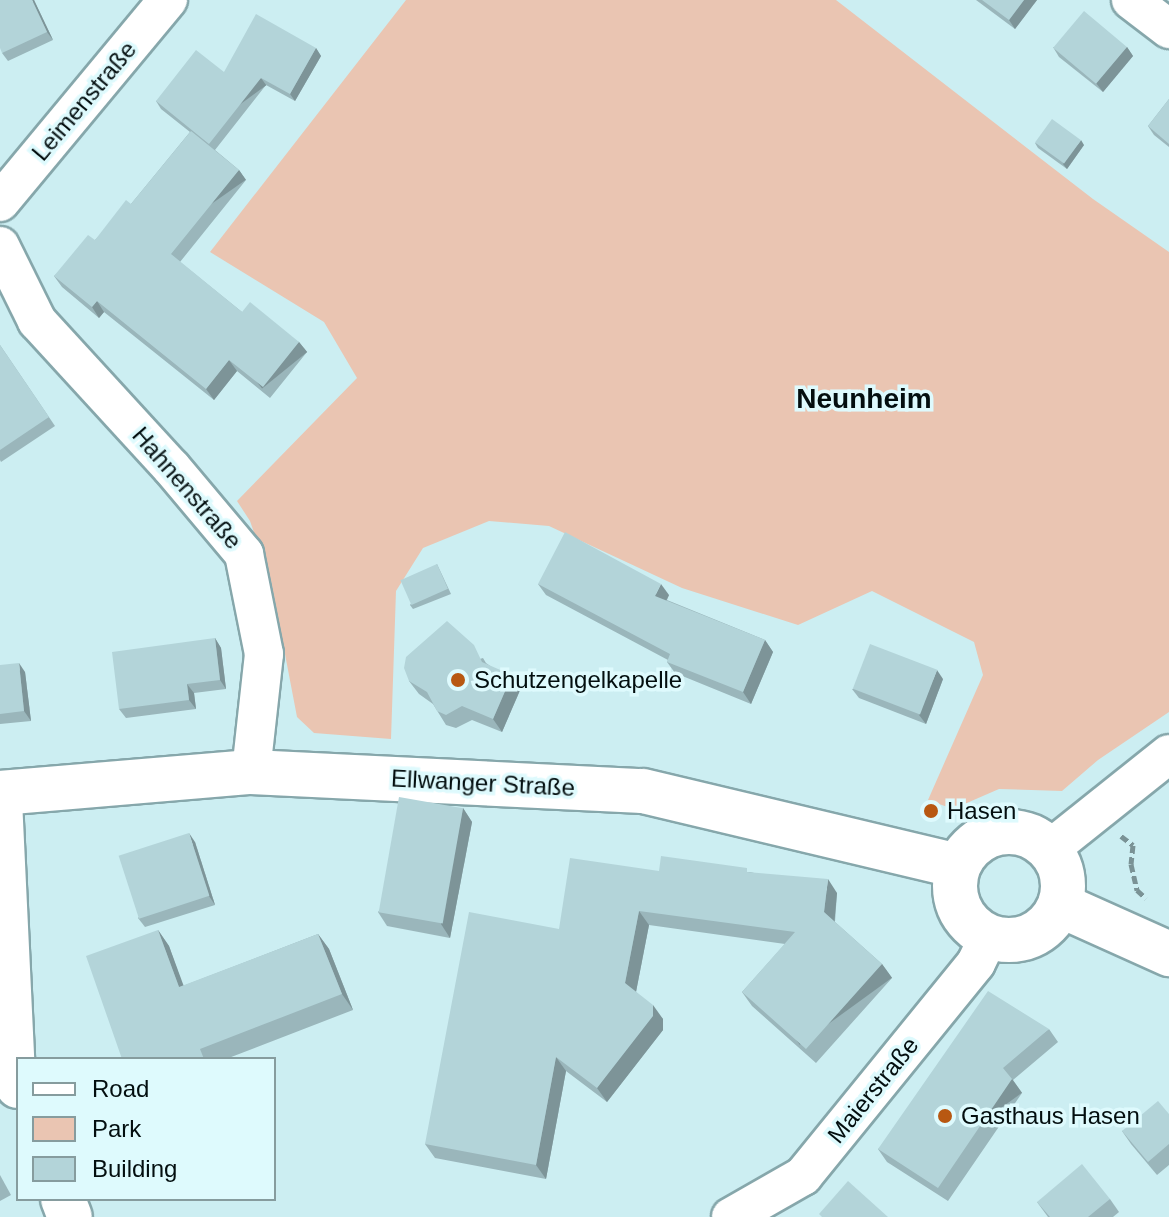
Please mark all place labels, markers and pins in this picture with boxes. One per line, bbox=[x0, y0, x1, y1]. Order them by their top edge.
place label: Schutzengelkapelle bbox=[474, 666, 682, 694]
marker: Schutzengelkapelle bbox=[449, 671, 467, 689]
place label: Hasen bbox=[947, 797, 1016, 825]
marker: Hasen bbox=[922, 802, 940, 820]
place label: Gasthaus Hasen bbox=[961, 1102, 1140, 1130]
marker: Gasthaus Hasen bbox=[936, 1107, 954, 1125]

